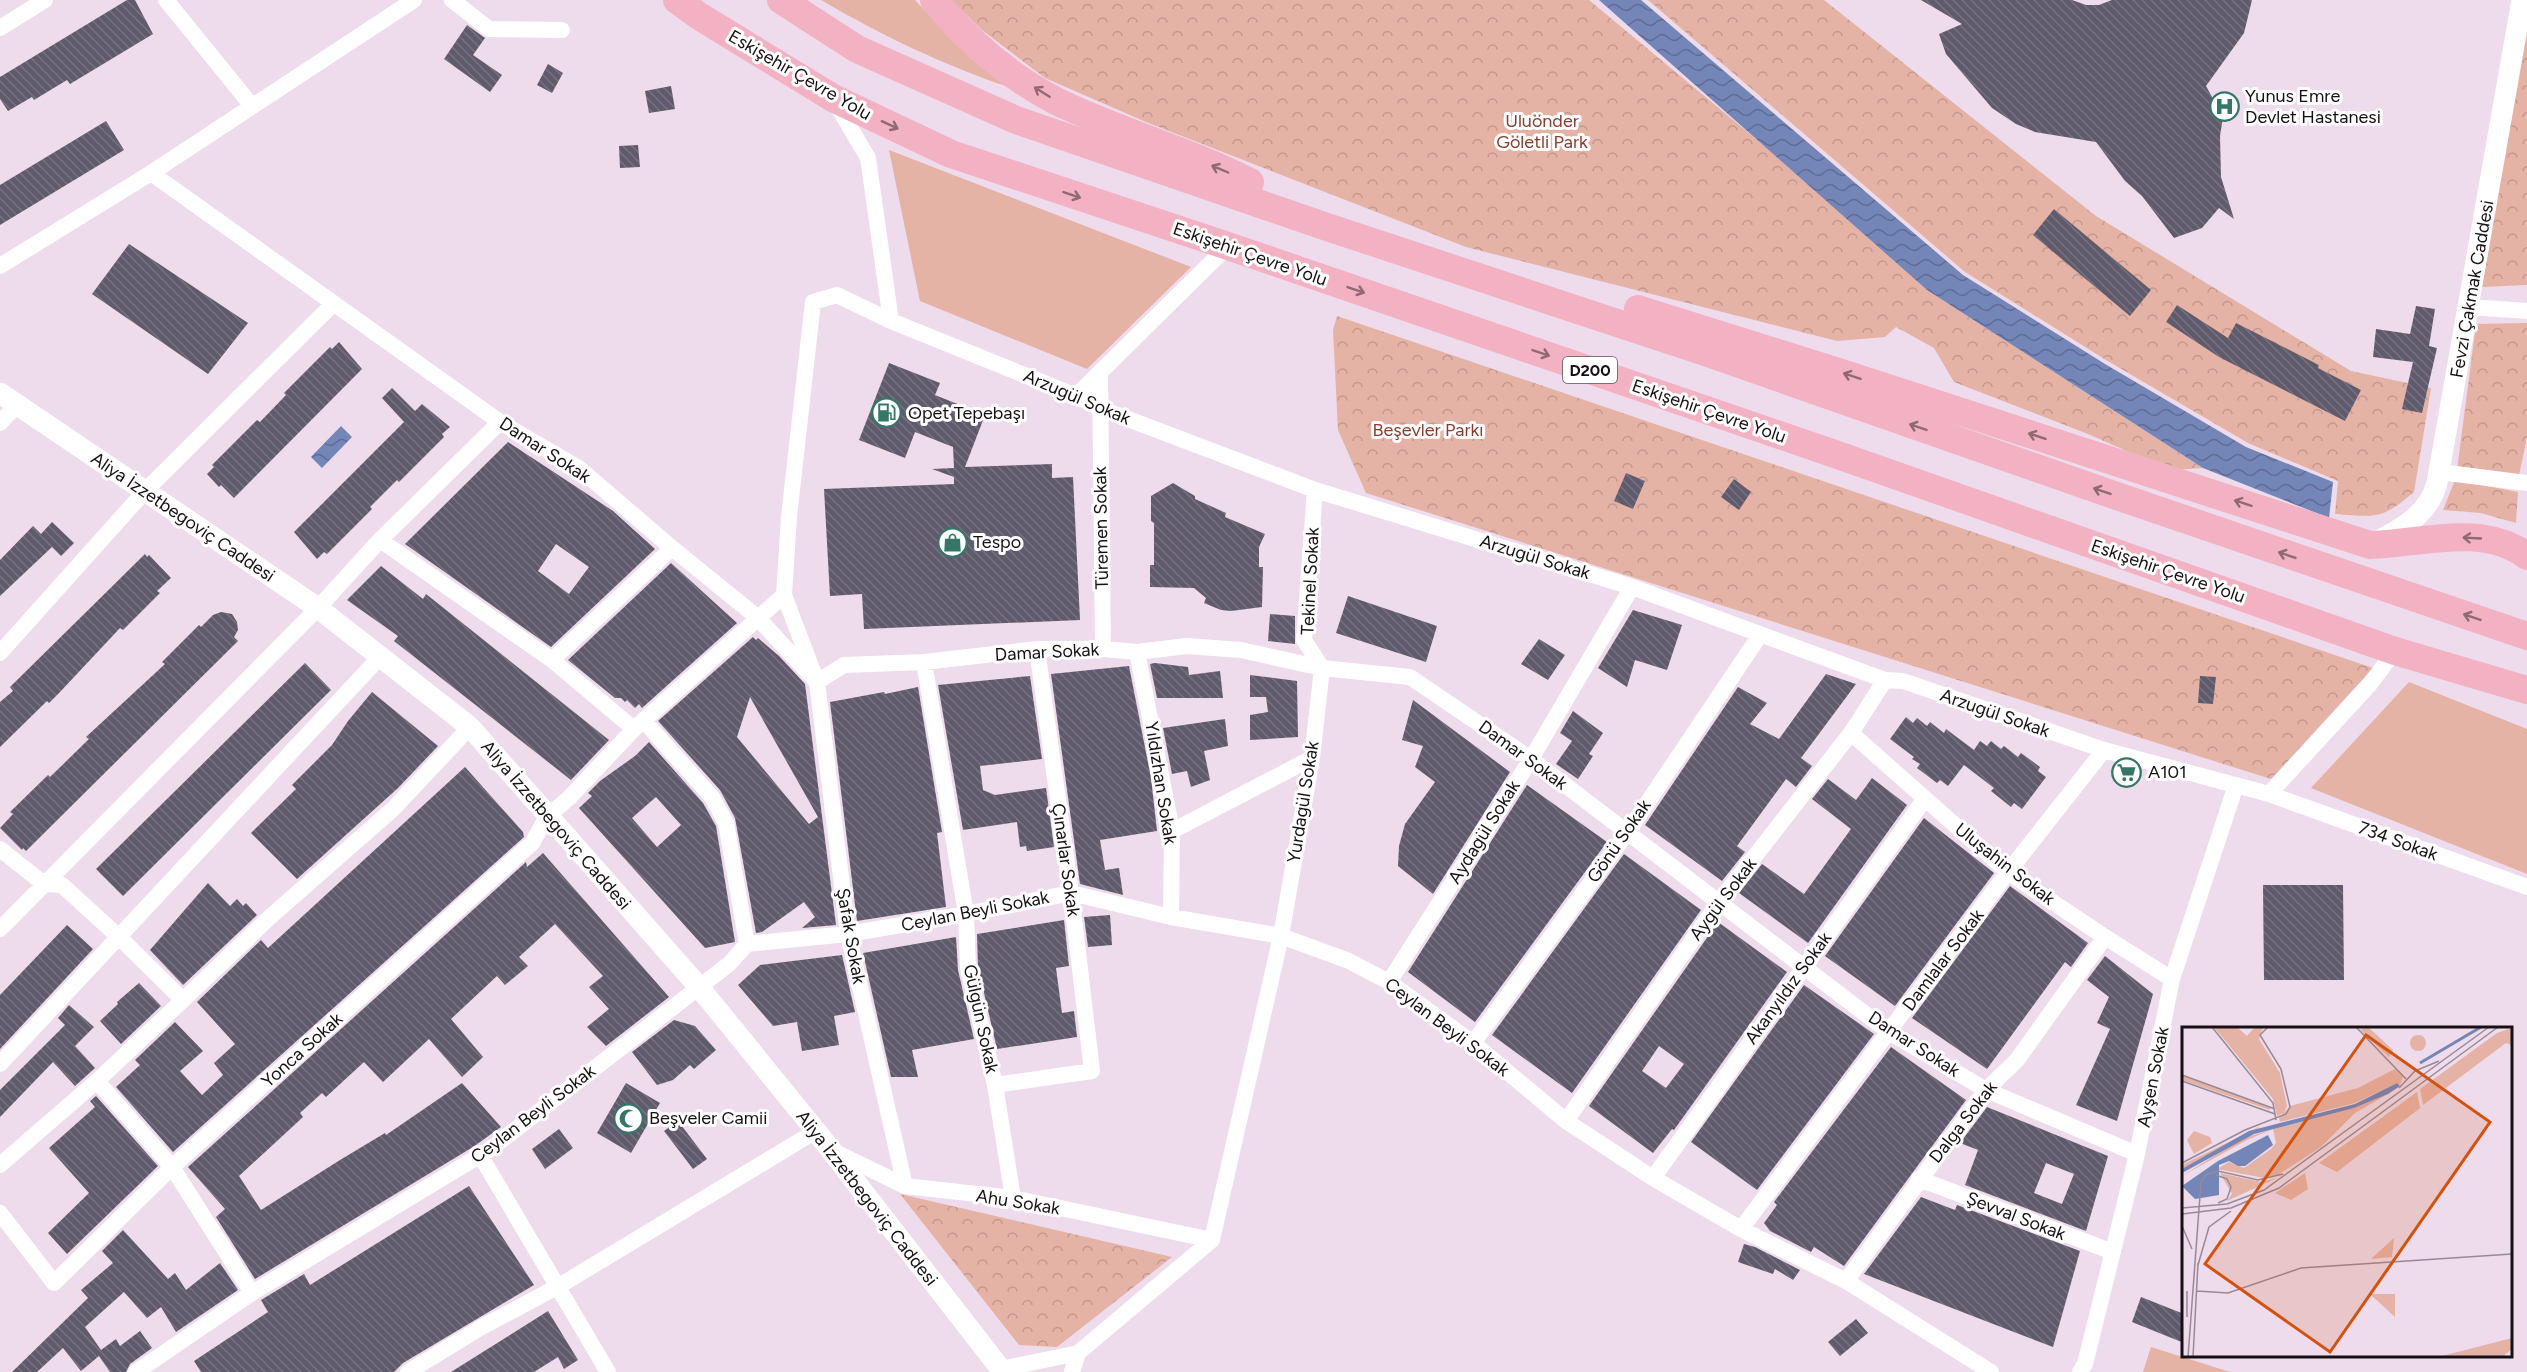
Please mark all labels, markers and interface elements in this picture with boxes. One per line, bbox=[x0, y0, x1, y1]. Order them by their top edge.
street label: Eskişehir Çevre Yolu bbox=[725, 25, 875, 125]
one-way arrow bbox=[1033, 85, 1050, 98]
place label: Yunus Emre Devlet Hastanesi bbox=[2245, 85, 2381, 128]
hospital icon: Yunus Emre Devlet Hastanesi bbox=[2208, 90, 2240, 122]
park label: Uluönder Göletli Park bbox=[1496, 110, 1588, 153]
one-way arrow bbox=[881, 120, 899, 132]
one-way arrow bbox=[1211, 163, 1229, 174]
one-way arrow bbox=[1062, 190, 1081, 201]
street label: Fevzi Çakmak Caddesi bbox=[2446, 198, 2498, 380]
street label: Eskişehir Çevre Yolu bbox=[1170, 217, 1330, 291]
one-way arrow bbox=[1346, 286, 1365, 297]
one-way arrow bbox=[1531, 349, 1550, 360]
road number: D200 bbox=[1563, 357, 1617, 383]
street label: Arzugül Sokak bbox=[1020, 365, 1134, 430]
one-way arrow bbox=[1843, 370, 1862, 381]
street label: Eskişehir Çevre Yolu bbox=[1629, 374, 1789, 448]
fuel station icon: Opet Tepebaşı bbox=[871, 397, 903, 429]
place label: Opet Tepebaşı bbox=[908, 402, 1025, 424]
street label: Damar Sokak bbox=[495, 412, 595, 488]
park label: Beşevler Parkı bbox=[1373, 419, 1483, 441]
one-way arrow bbox=[1910, 420, 1928, 431]
one-way arrow bbox=[2028, 430, 2047, 441]
street label: Aliya İzzetbegoviç Caddesi bbox=[87, 447, 279, 587]
street label: Türemen Sokak bbox=[1089, 466, 1113, 589]
one-way arrow bbox=[2094, 485, 2112, 496]
one-way arrow bbox=[2234, 497, 2253, 508]
shop icon: Tespo bbox=[936, 526, 968, 558]
street label: Tekinel Sokak bbox=[1296, 526, 1324, 635]
street label: Arzugül Sokak bbox=[1477, 530, 1593, 584]
place label: Tespo bbox=[973, 531, 1021, 553]
one-way arrow bbox=[2463, 532, 2483, 543]
street label: Eskişehir Çevre Yolu bbox=[2088, 534, 2248, 608]
one-way arrow bbox=[2278, 548, 2297, 559]
one-way arrow bbox=[2463, 611, 2481, 622]
street label: Damar Sokak bbox=[994, 638, 1100, 666]
street label: Arzugül Sokak bbox=[1937, 684, 2053, 742]
street label: Damar Sokak bbox=[1474, 715, 1572, 795]
street label: Yıldızhan Sokak bbox=[1140, 720, 1182, 846]
street label: Aliya İzzetbegoviç Caddesi bbox=[477, 736, 635, 914]
street label: Yurdagül Sokak bbox=[1283, 739, 1324, 865]
supermarket icon: A101 bbox=[2111, 756, 2143, 788]
place label: A101 bbox=[2148, 761, 2187, 783]
street label: Aydagül Sokak bbox=[1443, 776, 1525, 888]
street label: Gönü Sokak bbox=[1582, 795, 1656, 887]
street label: Çınarlar Sokak bbox=[1047, 802, 1085, 918]
street label: 734 Sokak bbox=[2355, 816, 2441, 866]
street label: Uluşahin Sokak bbox=[1951, 818, 2060, 910]
street label: Aygül Sokak bbox=[1685, 853, 1761, 945]
street label: Şafak Sokak bbox=[832, 886, 870, 986]
street label: Ceylan Beyli Sokak bbox=[899, 886, 1051, 936]
street label: Damlalar Sokak bbox=[1898, 905, 1989, 1015]
street label: Akanyıldız Sokak bbox=[1740, 927, 1836, 1048]
street label: Gülgün Sokak bbox=[959, 963, 1003, 1076]
street label: Ceylan Beyli Sokak bbox=[1380, 973, 1514, 1081]
street label: Damar Sokak bbox=[1864, 1006, 1964, 1082]
street label: Yonca Sokak bbox=[257, 1008, 347, 1092]
street label: Ayşen Sokak bbox=[2132, 1025, 2174, 1129]
inset map bbox=[2182, 1027, 2512, 1357]
street label: Ceylan Beyli Sokak bbox=[466, 1060, 600, 1168]
street label: Dalga Sokak bbox=[1924, 1077, 2002, 1167]
mosque icon: Beşveler Camii bbox=[612, 1102, 644, 1134]
street label: Aliya İzzetbegoviç Caddesi bbox=[792, 1106, 942, 1290]
place label: Beşveler Camii bbox=[649, 1107, 767, 1129]
street label: Ahu Sokak bbox=[974, 1185, 1062, 1220]
street label: Şevval Sokak bbox=[1963, 1187, 2069, 1245]

